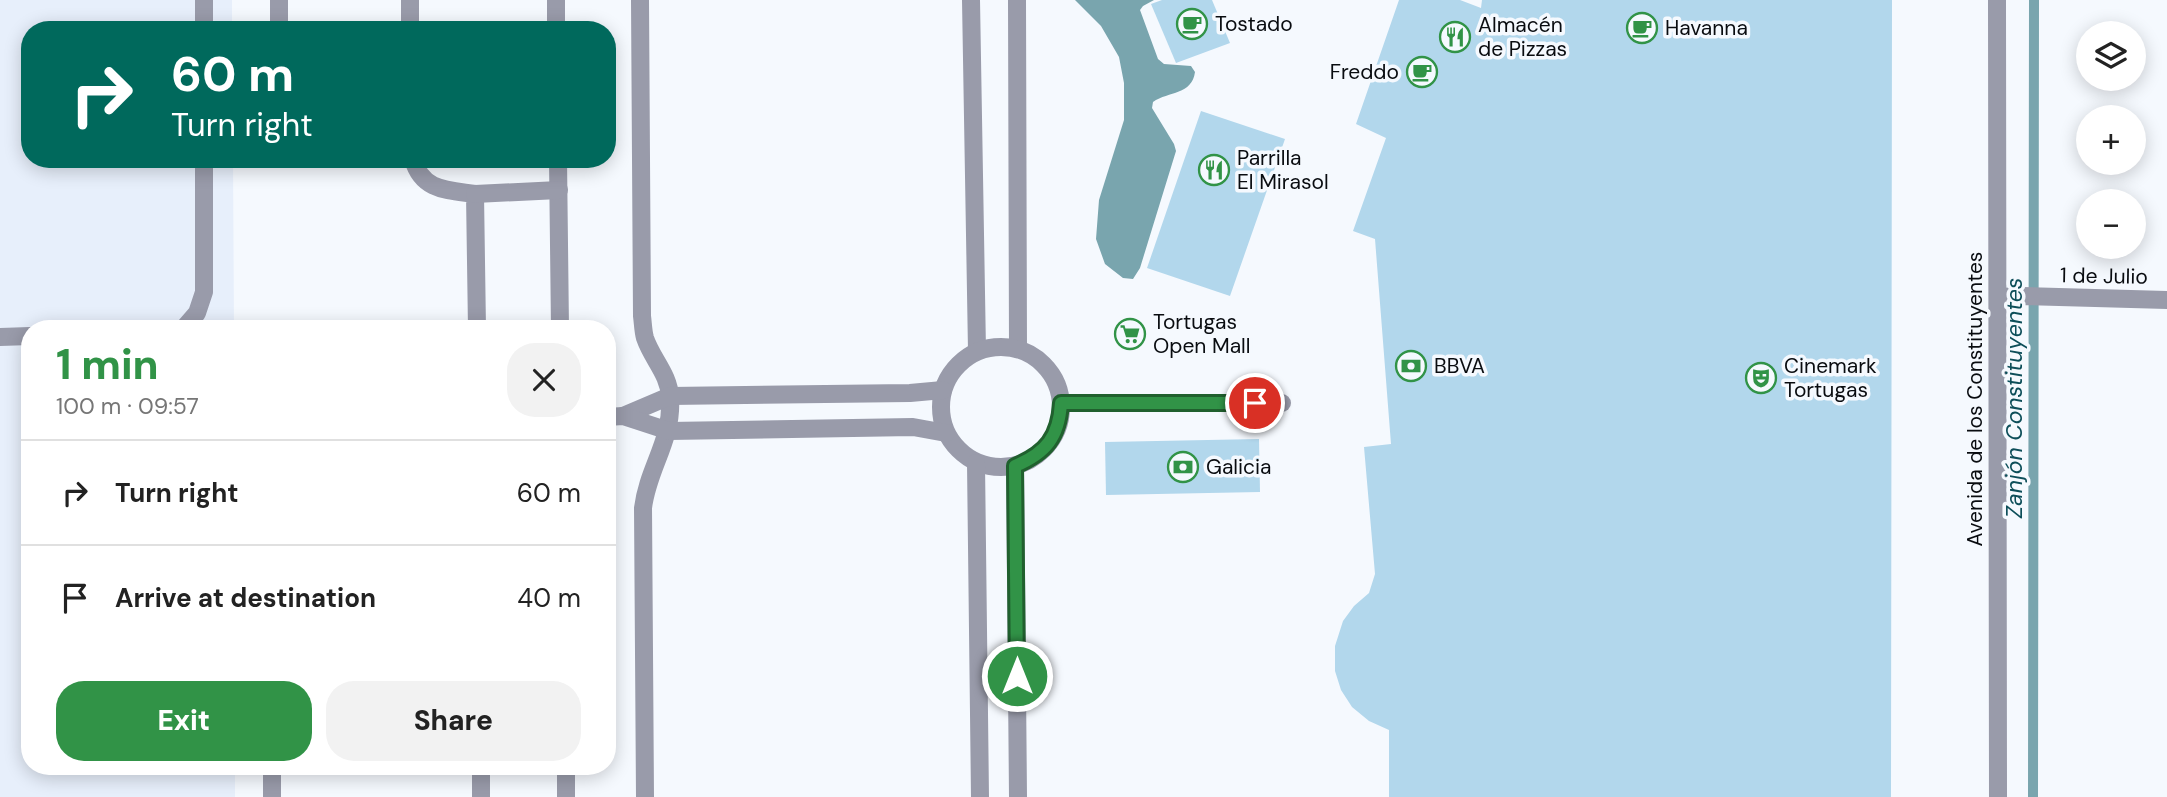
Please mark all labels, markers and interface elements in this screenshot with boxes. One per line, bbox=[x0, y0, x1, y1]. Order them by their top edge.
cafe icon: Tostado bbox=[1175, 7, 1209, 41]
place label: Tostado bbox=[1215, 10, 1293, 38]
place label: Almacén de Pizzas bbox=[1478, 11, 1567, 63]
cafe icon: Havanna bbox=[1625, 11, 1659, 45]
place label: Havanna bbox=[1665, 14, 1748, 42]
restaurant icon: Almacén de Pizzas bbox=[1438, 20, 1472, 54]
map controls bbox=[2076, 21, 2146, 259]
button: layers bbox=[2076, 21, 2146, 91]
text: 60 m bbox=[171, 42, 294, 106]
icon: right bbox=[56, 49, 147, 140]
cafe icon: Freddo bbox=[1405, 55, 1439, 89]
place label: Freddo bbox=[1330, 58, 1399, 86]
text: Turn right bbox=[171, 104, 313, 146]
button: + bbox=[2076, 105, 2146, 175]
place label: Parrilla El Mirasol bbox=[1237, 144, 1329, 196]
restaurant icon: Parrilla El Mirasol bbox=[1197, 153, 1231, 187]
button: − bbox=[2076, 189, 2146, 259]
street label: Avenida de los Constituyentes bbox=[1961, 252, 1989, 546]
street label: 1 de Julio bbox=[2060, 261, 2148, 291]
water label: Zanjón Constituyentes bbox=[1999, 278, 2029, 518]
place label: Tortugas Open Mall bbox=[1153, 308, 1250, 360]
supermarket icon: Tortugas Open Mall bbox=[1113, 317, 1147, 351]
text: 1 min bbox=[56, 337, 159, 392]
button: close bbox=[507, 343, 581, 417]
bank icon: BBVA bbox=[1394, 349, 1428, 383]
place label: BBVA bbox=[1434, 352, 1485, 380]
place label: Cinemark Tortugas bbox=[1784, 352, 1877, 404]
theatre icon: Cinemark Tortugas bbox=[1744, 361, 1778, 395]
pin bbox=[1225, 373, 1285, 433]
icon: arrive bbox=[1236, 384, 1274, 422]
text: 100 m · 09:57 bbox=[56, 391, 199, 421]
bank icon: Galicia bbox=[1166, 450, 1200, 484]
place label: Galicia bbox=[1206, 453, 1272, 481]
icon: right bbox=[56, 474, 94, 512]
text: Turn right bbox=[115, 476, 239, 510]
text: 60 m bbox=[517, 476, 581, 510]
icon: arrive bbox=[56, 579, 94, 617]
text: Arrive at destination bbox=[115, 581, 376, 615]
text: 40 m bbox=[517, 581, 581, 615]
position arrow bbox=[980, 639, 1054, 713]
button: Exit bbox=[56, 681, 312, 761]
button: Share bbox=[326, 681, 581, 761]

